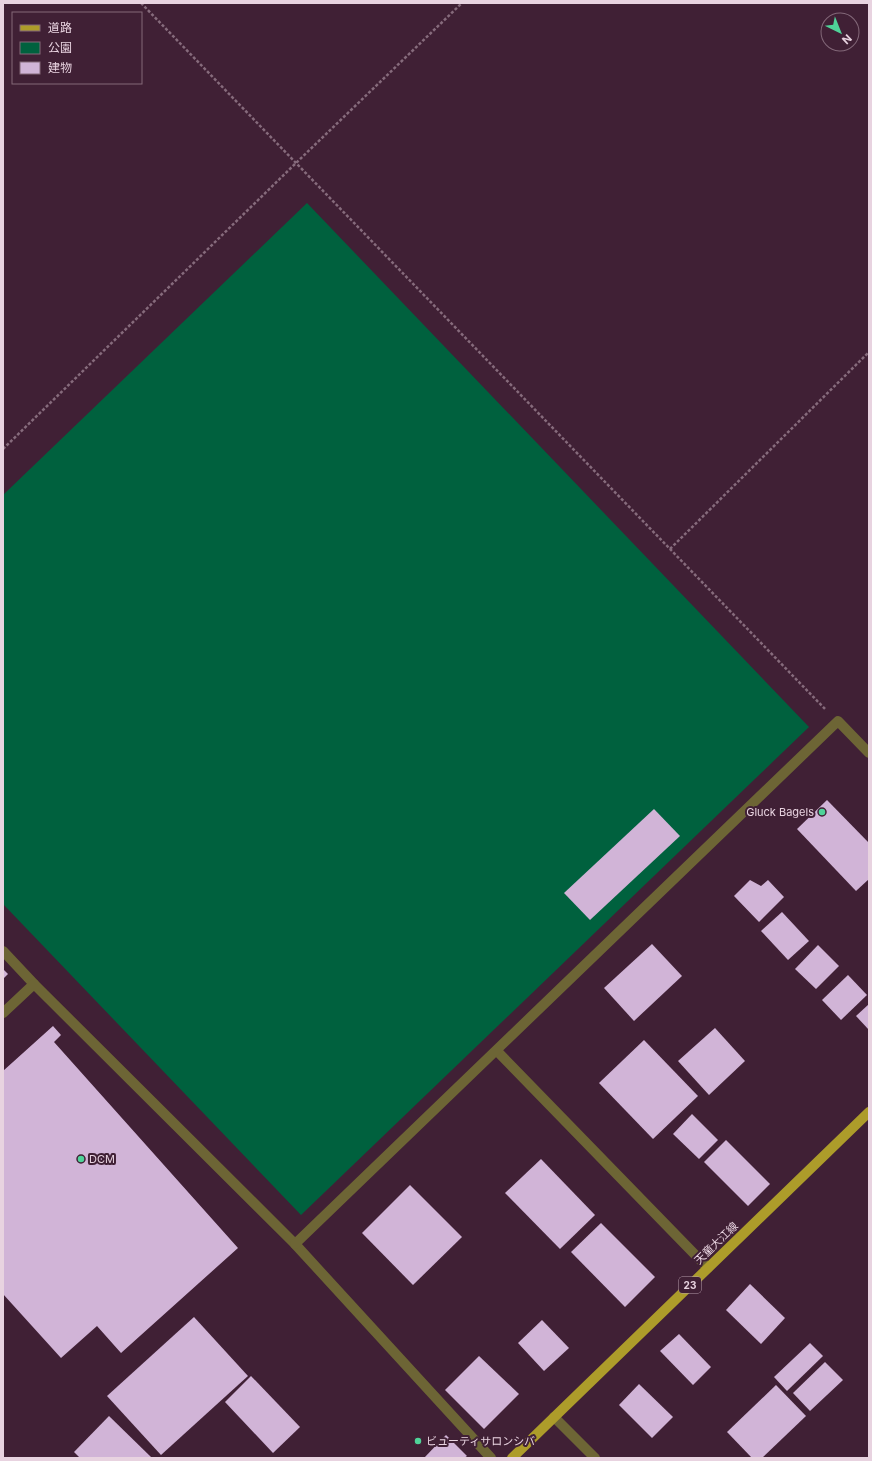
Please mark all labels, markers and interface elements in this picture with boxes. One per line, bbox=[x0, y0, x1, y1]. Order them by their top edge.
legend bbox=[12, 12, 142, 84]
north arrow bbox=[820, 12, 860, 52]
text: 道路 bbox=[48, 20, 72, 35]
text: N bbox=[839, 31, 855, 47]
text: 公園 bbox=[48, 40, 72, 55]
text: 建物 bbox=[48, 60, 72, 75]
place label: Gluck Bagels bbox=[746, 805, 814, 819]
marker: Gluck Bagels bbox=[817, 807, 827, 817]
place label: DCM bbox=[89, 1152, 115, 1166]
marker: DCM bbox=[76, 1154, 86, 1164]
street label: 天童大江線 bbox=[691, 1219, 741, 1267]
road number: 23 bbox=[679, 1277, 701, 1293]
place label: ビューティサロンシバ bbox=[426, 1434, 535, 1448]
marker: ビューティサロンシバ bbox=[413, 1436, 423, 1446]

